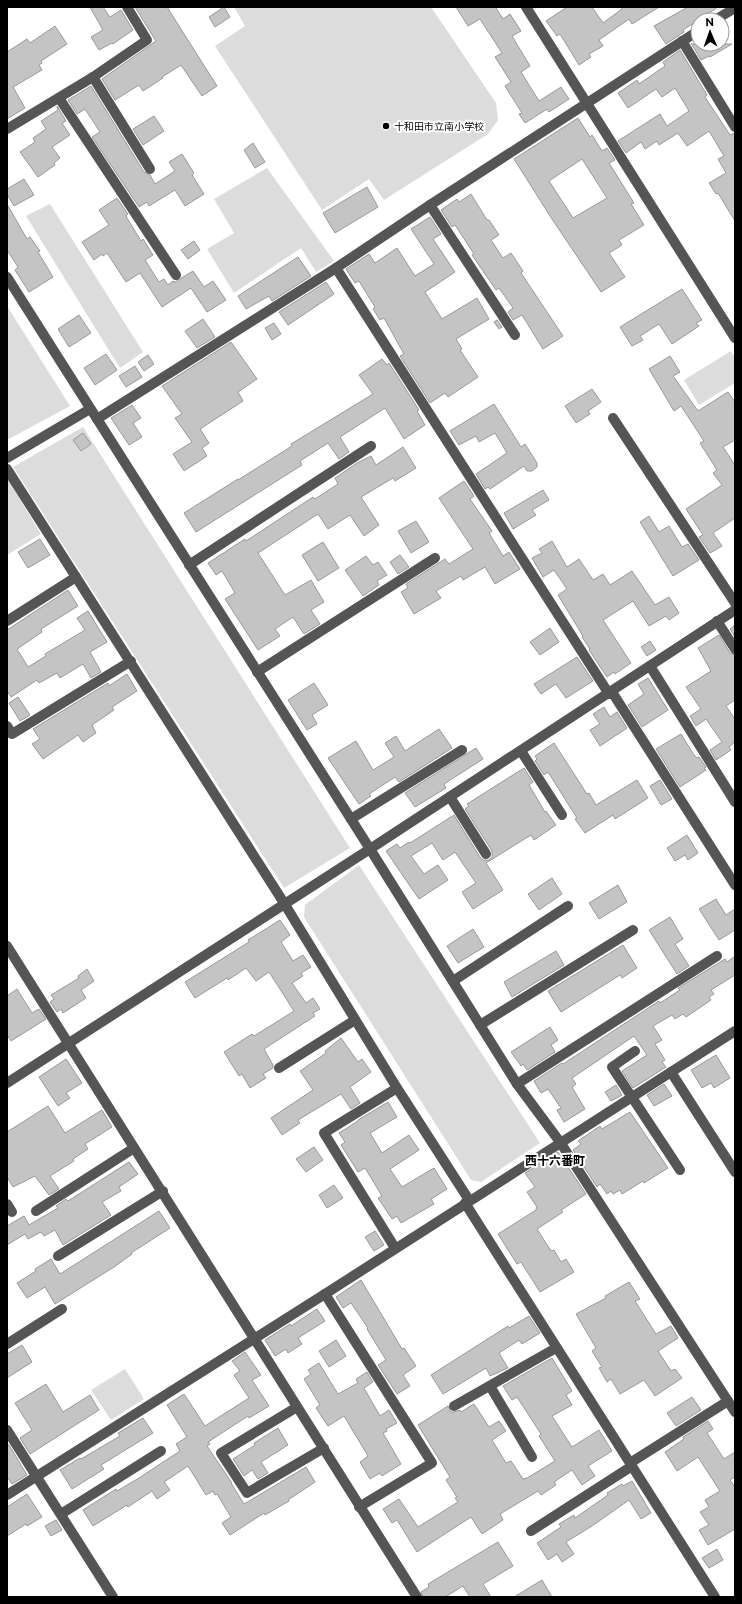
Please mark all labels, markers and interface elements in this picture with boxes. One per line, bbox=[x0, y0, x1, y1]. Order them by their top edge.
north arrow bbox=[690, 12, 730, 52]
text: N bbox=[705, 16, 714, 28]
place label: 十和田市立南小学校 bbox=[394, 120, 484, 132]
marker: 十和田市立南小学校 bbox=[381, 121, 391, 131]
district label: 西十六番町 bbox=[525, 1154, 585, 1168]

